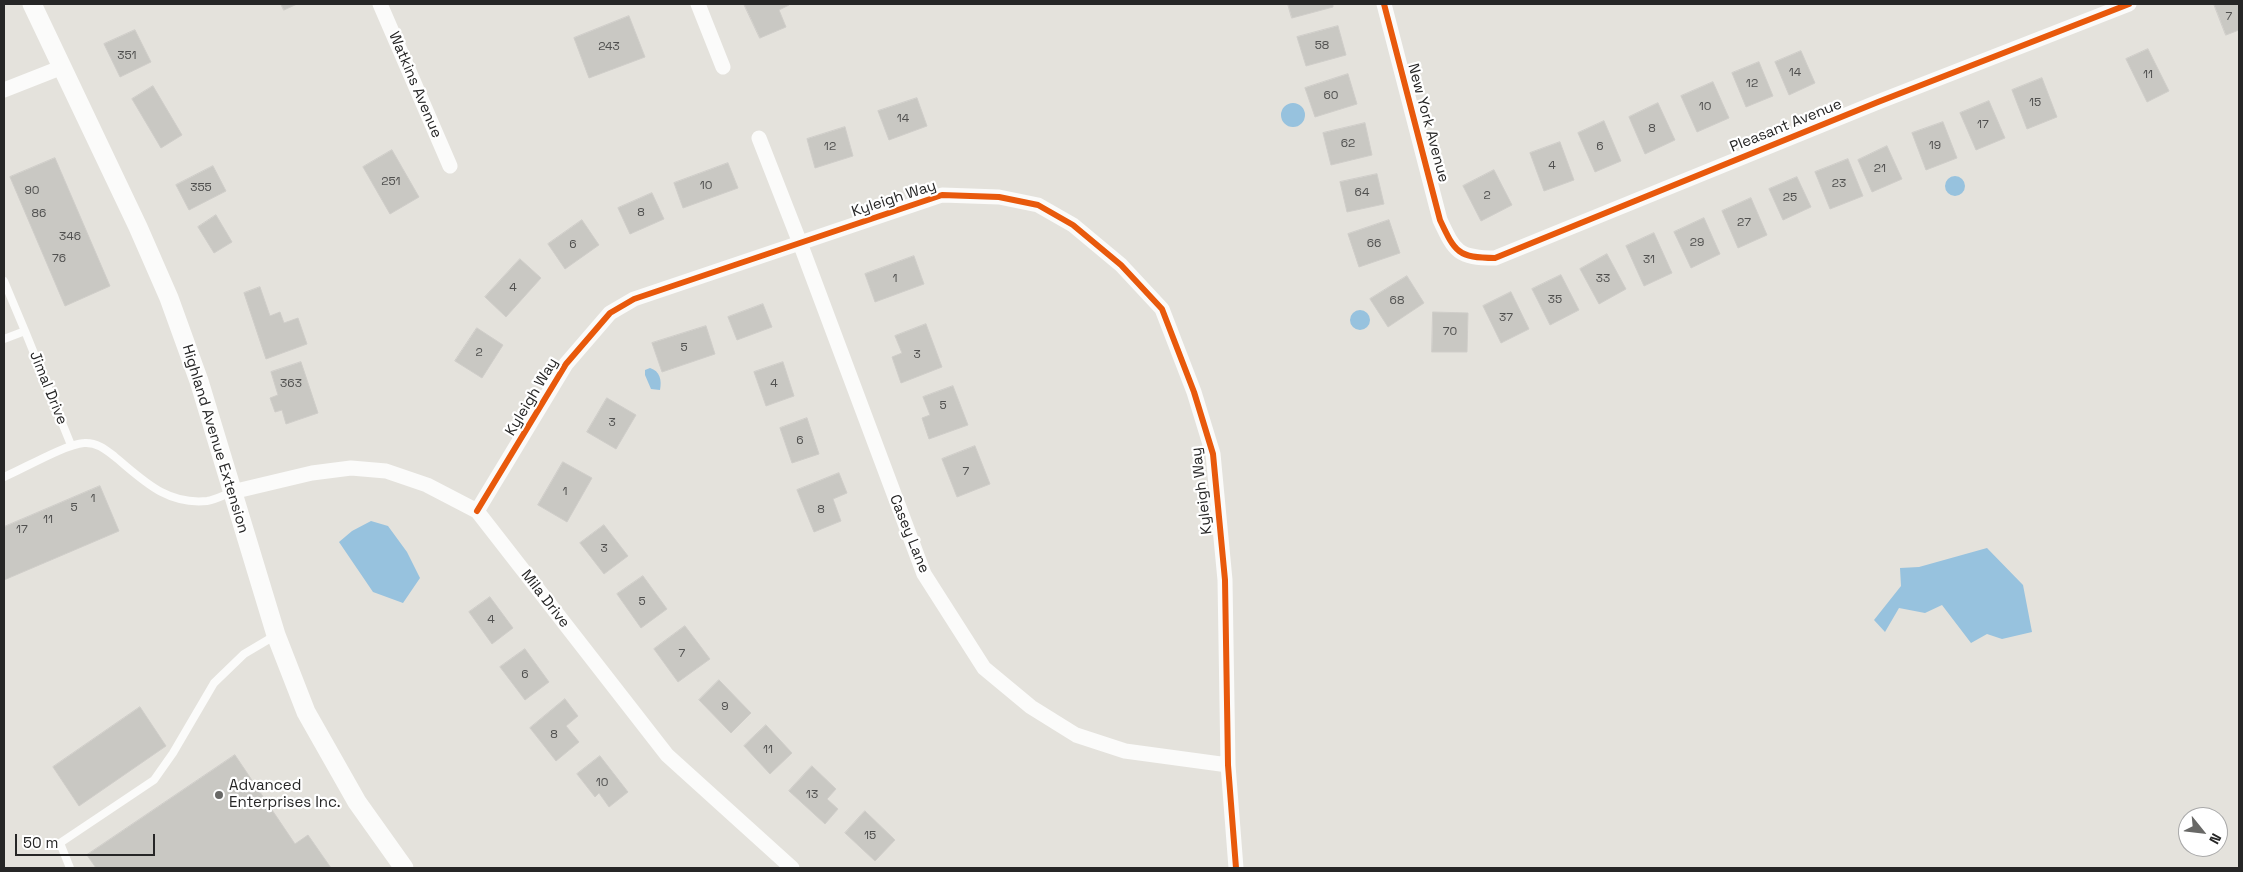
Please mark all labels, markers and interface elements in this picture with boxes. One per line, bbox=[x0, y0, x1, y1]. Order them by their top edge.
house number: 7 bbox=[2226, 10, 2232, 24]
street label: Watkins Avenue bbox=[385, 29, 445, 141]
house number: 58 bbox=[1315, 39, 1329, 53]
house number: 243 bbox=[598, 40, 620, 54]
house number: 351 bbox=[117, 49, 137, 63]
street label: New York Avenue bbox=[1403, 62, 1453, 184]
house number: 14 bbox=[1789, 66, 1801, 80]
house number: 11 bbox=[2143, 68, 2153, 82]
house number: 12 bbox=[1746, 77, 1758, 91]
house number: 60 bbox=[1323, 89, 1339, 103]
street label: Pleasant Avenue bbox=[1727, 95, 1845, 157]
house number: 15 bbox=[2029, 96, 2041, 110]
house number: 10 bbox=[1699, 100, 1711, 114]
house number: 14 bbox=[897, 112, 909, 126]
house number: 17 bbox=[1977, 118, 1989, 132]
house number: 8 bbox=[1648, 122, 1656, 136]
house number: 62 bbox=[1341, 137, 1355, 151]
house number: 19 bbox=[1929, 139, 1941, 153]
house number: 12 bbox=[824, 140, 836, 154]
house number: 6 bbox=[1596, 140, 1604, 154]
house number: 4 bbox=[1548, 159, 1556, 173]
house number: 21 bbox=[1874, 162, 1886, 176]
house number: 251 bbox=[381, 175, 401, 189]
street label: Kyleigh Way bbox=[850, 177, 938, 221]
house number: 23 bbox=[1832, 177, 1846, 191]
house number: 10 bbox=[700, 179, 712, 193]
house number: 355 bbox=[190, 181, 212, 195]
house number: 90 bbox=[24, 184, 40, 198]
house number: 64 bbox=[1355, 186, 1369, 200]
house number: 2 bbox=[1483, 189, 1491, 203]
house number: 25 bbox=[1783, 191, 1797, 205]
house number: 8 bbox=[637, 206, 645, 220]
house number: 86 bbox=[32, 207, 46, 221]
house number: 27 bbox=[1737, 216, 1751, 230]
house number: 346 bbox=[59, 230, 81, 244]
house number: 29 bbox=[1690, 236, 1704, 250]
house number: 66 bbox=[1367, 237, 1381, 251]
house number: 6 bbox=[569, 238, 577, 252]
house number: 76 bbox=[52, 252, 66, 266]
house number: 31 bbox=[1643, 253, 1655, 267]
house number: 1 bbox=[892, 272, 898, 286]
house number: 33 bbox=[1596, 272, 1610, 286]
house number: 4 bbox=[509, 281, 517, 295]
house number: 35 bbox=[1548, 293, 1562, 307]
house number: 68 bbox=[1390, 294, 1404, 308]
house number: 37 bbox=[1499, 311, 1513, 325]
house number: 70 bbox=[1443, 325, 1457, 339]
house number: 5 bbox=[680, 341, 688, 355]
street label: Highland Avenue Extension bbox=[178, 343, 252, 535]
house number: 2 bbox=[475, 346, 483, 360]
house number: 3 bbox=[913, 348, 921, 362]
street label: Jimal Drive bbox=[25, 349, 71, 427]
street label: Kyleigh Way bbox=[502, 355, 562, 439]
house number: 363 bbox=[280, 377, 302, 391]
house number: 4 bbox=[770, 377, 778, 391]
house number: 5 bbox=[939, 399, 947, 413]
house number: 3 bbox=[608, 416, 616, 430]
house number: 6 bbox=[796, 434, 804, 448]
street label: Kyleigh Way bbox=[1188, 446, 1216, 536]
house number: 7 bbox=[963, 465, 969, 479]
house number: 1 bbox=[562, 485, 568, 499]
house number: 1 bbox=[90, 492, 96, 506]
street label: Casey Lane bbox=[885, 492, 933, 576]
house number: 5 bbox=[70, 501, 78, 515]
house number: 8 bbox=[817, 503, 825, 517]
house number: 11 bbox=[43, 513, 53, 527]
house number: 17 bbox=[16, 523, 28, 537]
house number: 3 bbox=[600, 542, 608, 556]
street label: Mila Drive bbox=[517, 566, 573, 632]
house number: 5 bbox=[638, 595, 646, 609]
house number: 4 bbox=[487, 613, 495, 627]
house number: 7 bbox=[679, 647, 685, 661]
house number: 6 bbox=[521, 668, 529, 682]
house number: 9 bbox=[721, 700, 729, 714]
house number: 8 bbox=[550, 728, 558, 742]
house number: 11 bbox=[763, 743, 773, 757]
house number: 10 bbox=[596, 776, 608, 790]
place label: Advanced Enterprises Inc. bbox=[229, 777, 341, 812]
house number: 13 bbox=[806, 788, 818, 802]
marker: Advanced Enterprises Inc. bbox=[213, 789, 225, 801]
north arrow bbox=[2178, 807, 2228, 857]
scale bar bbox=[18, 824, 158, 856]
house number: 15 bbox=[864, 829, 876, 843]
text: N bbox=[2205, 830, 2225, 847]
text: 50 m bbox=[23, 833, 58, 852]

